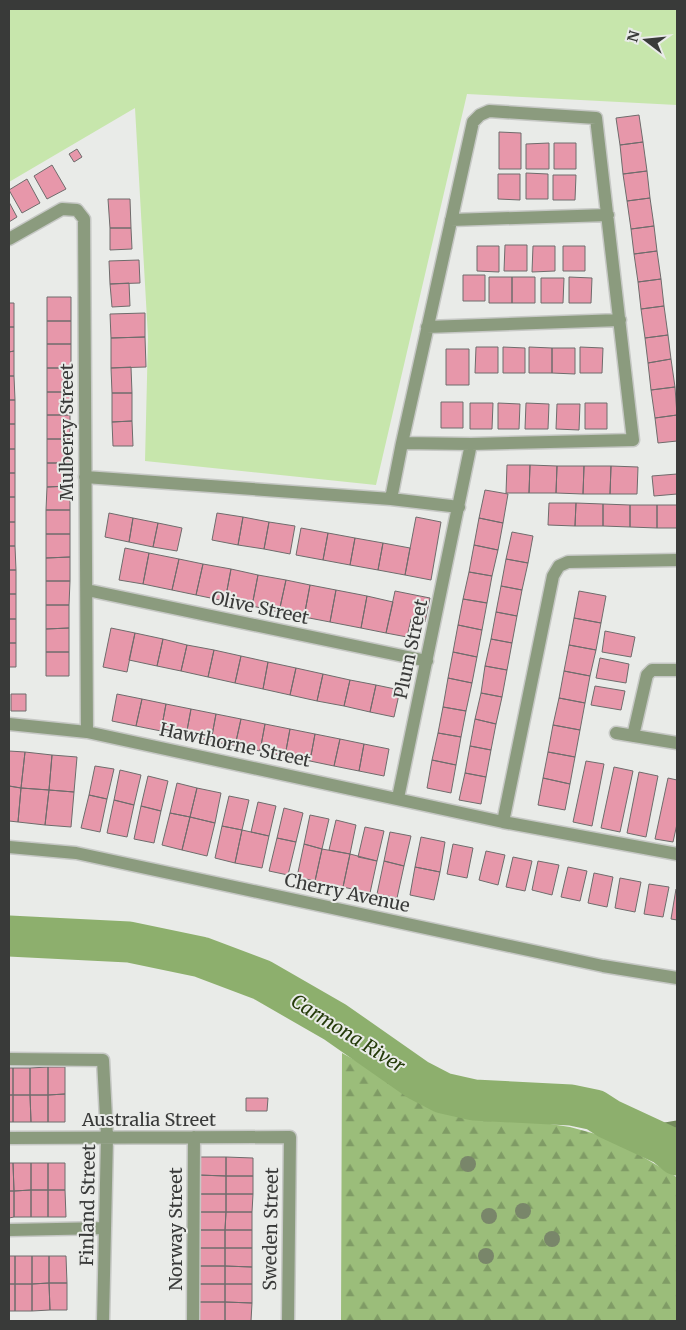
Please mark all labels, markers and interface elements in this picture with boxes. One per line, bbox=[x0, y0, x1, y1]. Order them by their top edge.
north arrow bbox=[621, 15, 671, 65]
text: N bbox=[623, 29, 644, 44]
street label: Mulberry Street bbox=[55, 363, 78, 501]
street label: Olive Street bbox=[209, 586, 311, 629]
street label: Plum Street bbox=[389, 597, 432, 701]
street label: Hawthorne Street bbox=[157, 717, 313, 772]
street label: Cherry Avenue bbox=[282, 868, 412, 917]
water label: Carmona River bbox=[287, 988, 410, 1078]
street label: Australia Street bbox=[81, 1108, 216, 1131]
street label: Finland Street bbox=[75, 1144, 100, 1266]
street label: Norway Street bbox=[164, 1167, 187, 1291]
street label: Sweden Street bbox=[258, 1167, 283, 1291]

